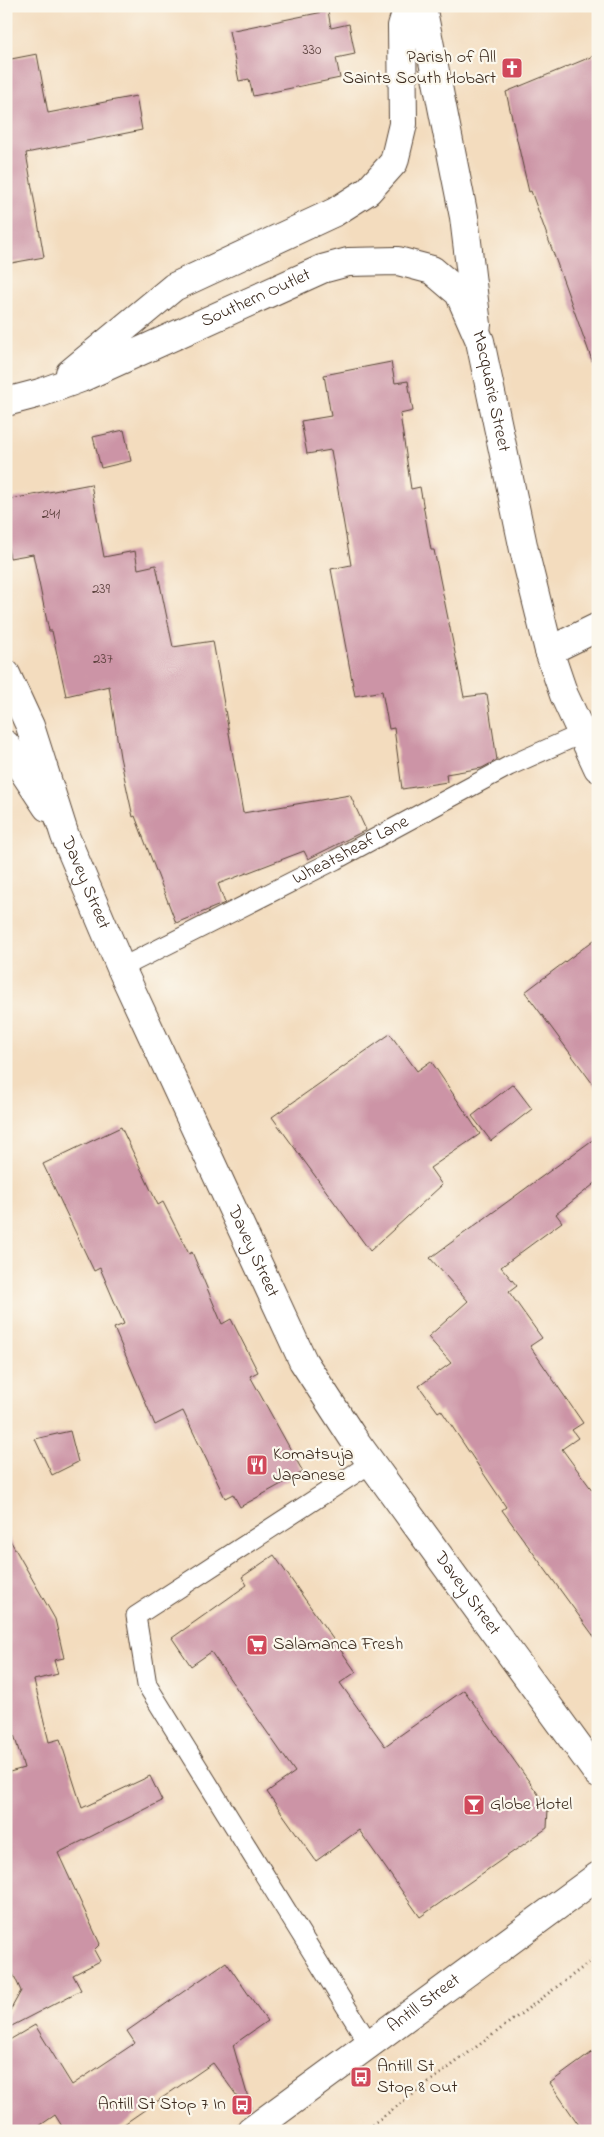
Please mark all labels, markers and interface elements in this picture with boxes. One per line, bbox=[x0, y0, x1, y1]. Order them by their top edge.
house number: 330 bbox=[303, 39, 322, 61]
place label: Parish of All Saints South Hobart bbox=[343, 45, 496, 92]
church icon: Parish of All Saints South Hobart bbox=[500, 56, 524, 80]
street label: Southern Outlet bbox=[197, 263, 315, 335]
street label: Macquarie Street bbox=[464, 327, 516, 454]
house number: 241 bbox=[42, 503, 60, 525]
house number: 239 bbox=[92, 578, 111, 600]
house number: 237 bbox=[93, 648, 113, 670]
street label: Wheatsheaf Lane bbox=[288, 809, 414, 892]
street label: Davey Street bbox=[53, 832, 116, 934]
street label: Davey Street bbox=[220, 1201, 285, 1302]
place label: Komatsuja Japanese bbox=[273, 1442, 354, 1489]
restaurant icon: Komatsuja Japanese bbox=[245, 1453, 269, 1477]
street label: Davey Street bbox=[427, 1546, 506, 1641]
place label: Salamanca Fresh bbox=[273, 1632, 403, 1658]
supermarket icon: Salamanca Fresh bbox=[245, 1633, 269, 1657]
place label: Globe Hotel bbox=[490, 1792, 572, 1818]
bar icon: Globe Hotel bbox=[462, 1793, 486, 1817]
street label: Antill Street bbox=[382, 1968, 466, 2039]
place label: Antill St Stop 8 Out bbox=[377, 2054, 458, 2101]
bus stop icon: Antill St Stop 8 Out bbox=[349, 2065, 373, 2089]
place label: Antill St Stop 7 In bbox=[98, 2092, 226, 2118]
bus stop icon: Antill St Stop 7 In bbox=[230, 2093, 254, 2117]

